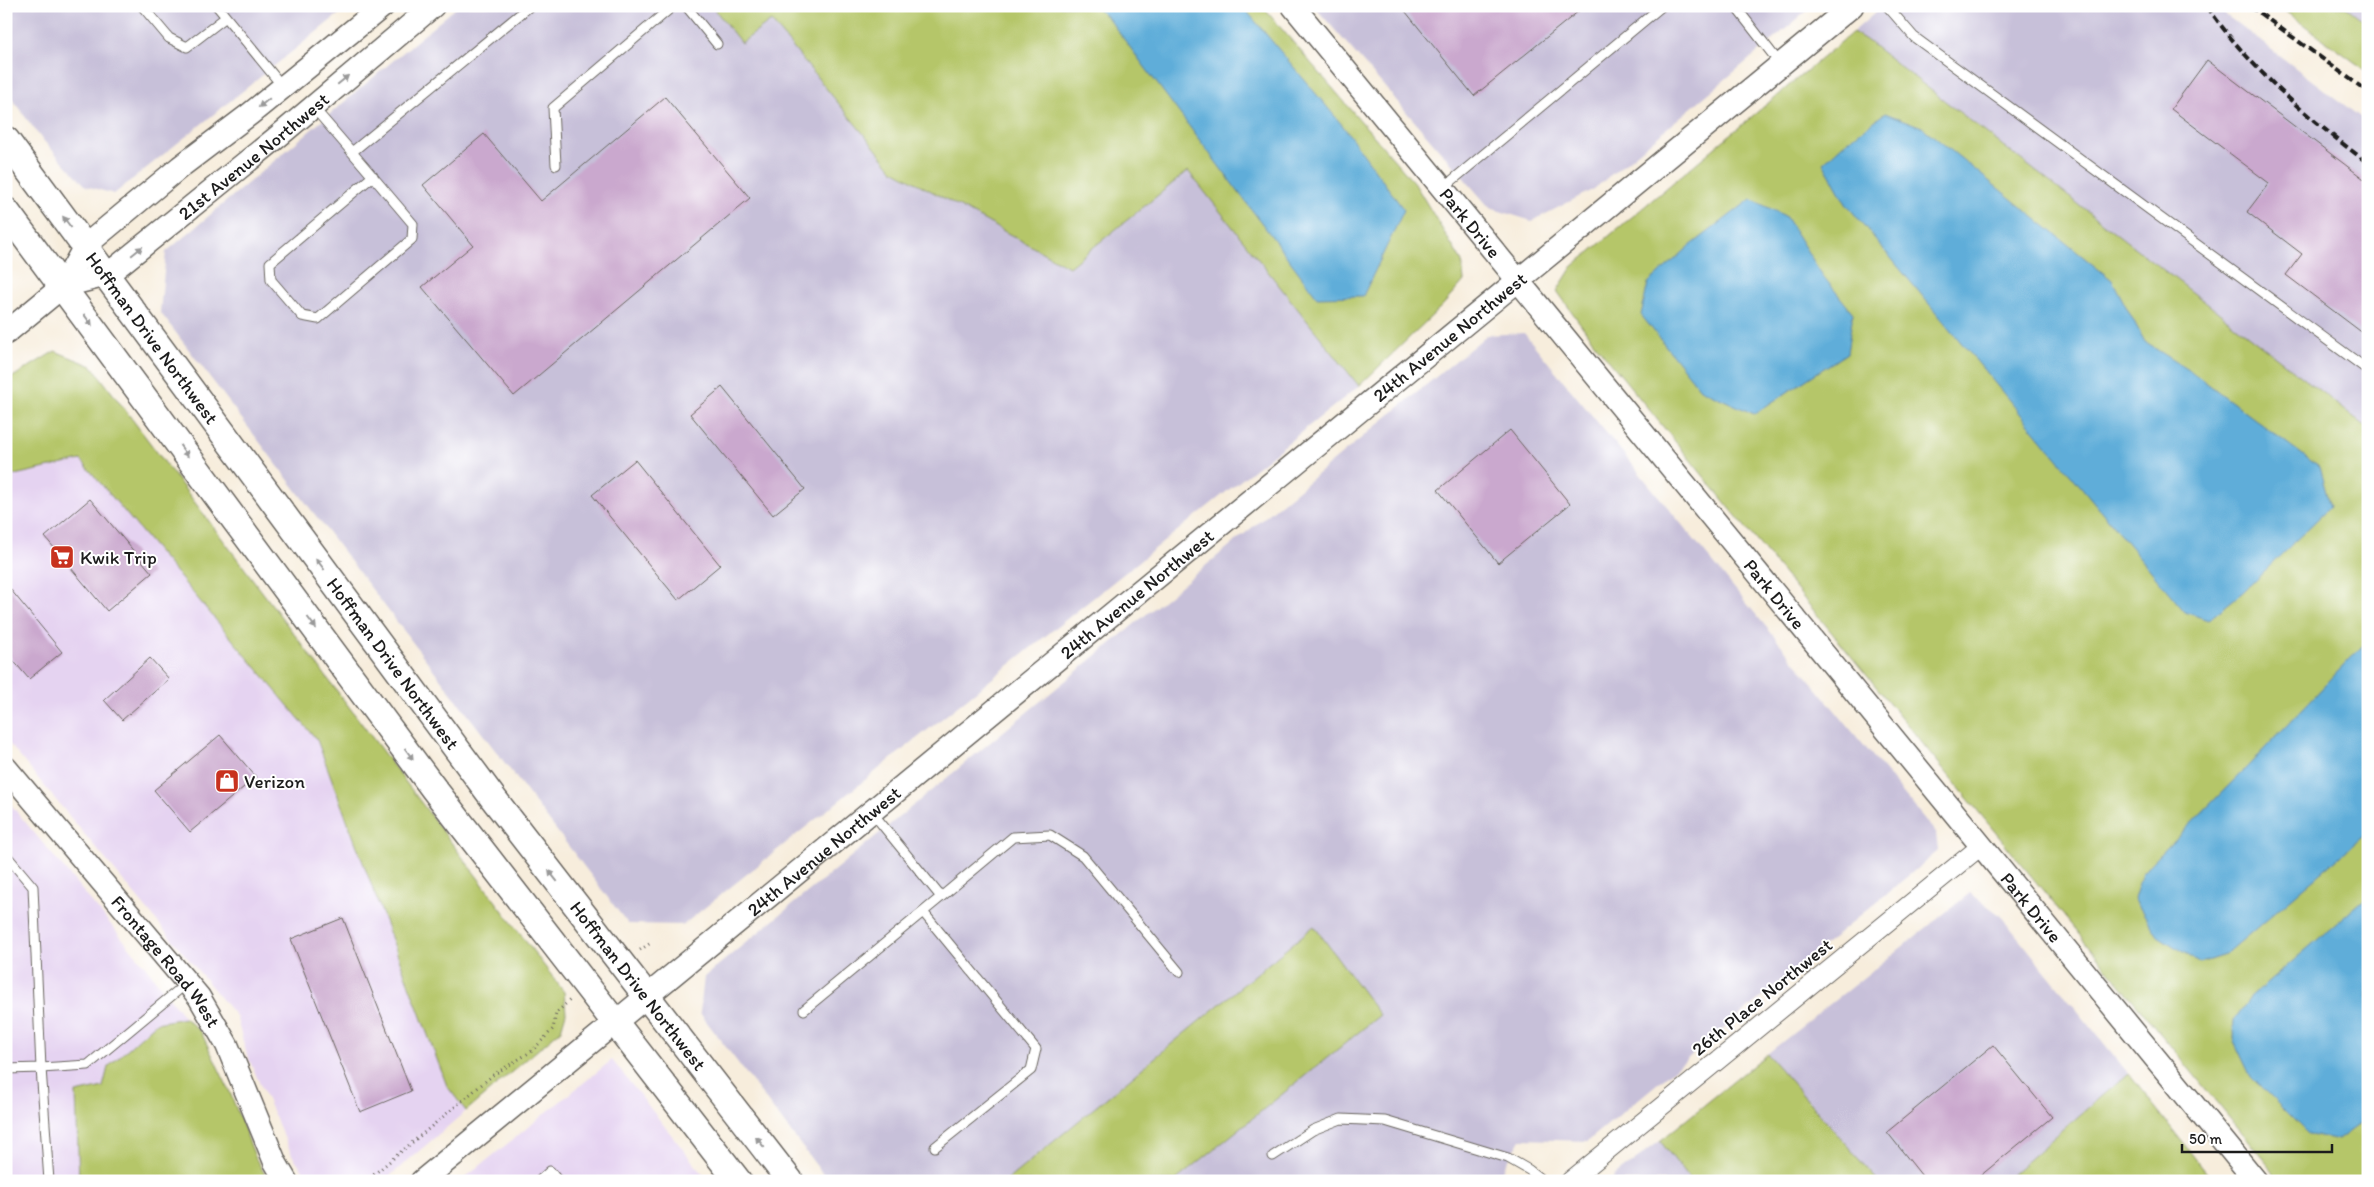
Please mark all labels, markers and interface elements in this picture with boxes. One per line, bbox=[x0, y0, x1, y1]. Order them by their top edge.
one-way arrow bbox=[337, 75, 350, 86]
street label: 21st Avenue Northwest bbox=[173, 87, 333, 224]
one-way arrow bbox=[257, 98, 270, 109]
street label: Park Drive bbox=[1435, 183, 1506, 262]
one-way arrow bbox=[62, 215, 72, 229]
one-way arrow bbox=[130, 245, 143, 256]
street label: Hoffman Drive Northwest bbox=[81, 247, 224, 428]
street label: 24th Avenue Northwest bbox=[1368, 267, 1531, 406]
one-way arrow bbox=[83, 313, 93, 327]
one-way arrow bbox=[179, 444, 189, 458]
street label: 24th Avenue Northwest bbox=[1055, 524, 1218, 664]
supermarket icon: Kwik Trip bbox=[49, 544, 75, 570]
place label: Kwik Trip bbox=[80, 546, 157, 569]
street label: Park Drive bbox=[1739, 554, 1810, 634]
one-way arrow bbox=[314, 558, 325, 571]
street label: Hoffman Drive Northwest bbox=[322, 573, 465, 754]
one-way arrow bbox=[307, 616, 318, 629]
one-way arrow bbox=[404, 747, 414, 761]
shop icon: Verizon bbox=[214, 768, 240, 794]
place label: Verizon bbox=[244, 770, 305, 793]
street label: 24th Avenue Northwest bbox=[742, 781, 905, 921]
street label: Park Drive bbox=[1996, 867, 2067, 947]
one-way arrow bbox=[548, 869, 558, 883]
street label: Frontage Road West bbox=[107, 890, 226, 1031]
street label: Hoffman Drive Northwest bbox=[565, 896, 711, 1075]
street label: 26th Place Northwest bbox=[1687, 933, 1837, 1061]
scale bar bbox=[2182, 1122, 2332, 1154]
text: 50 m bbox=[2189, 1130, 2222, 1148]
one-way arrow bbox=[755, 1136, 766, 1149]

